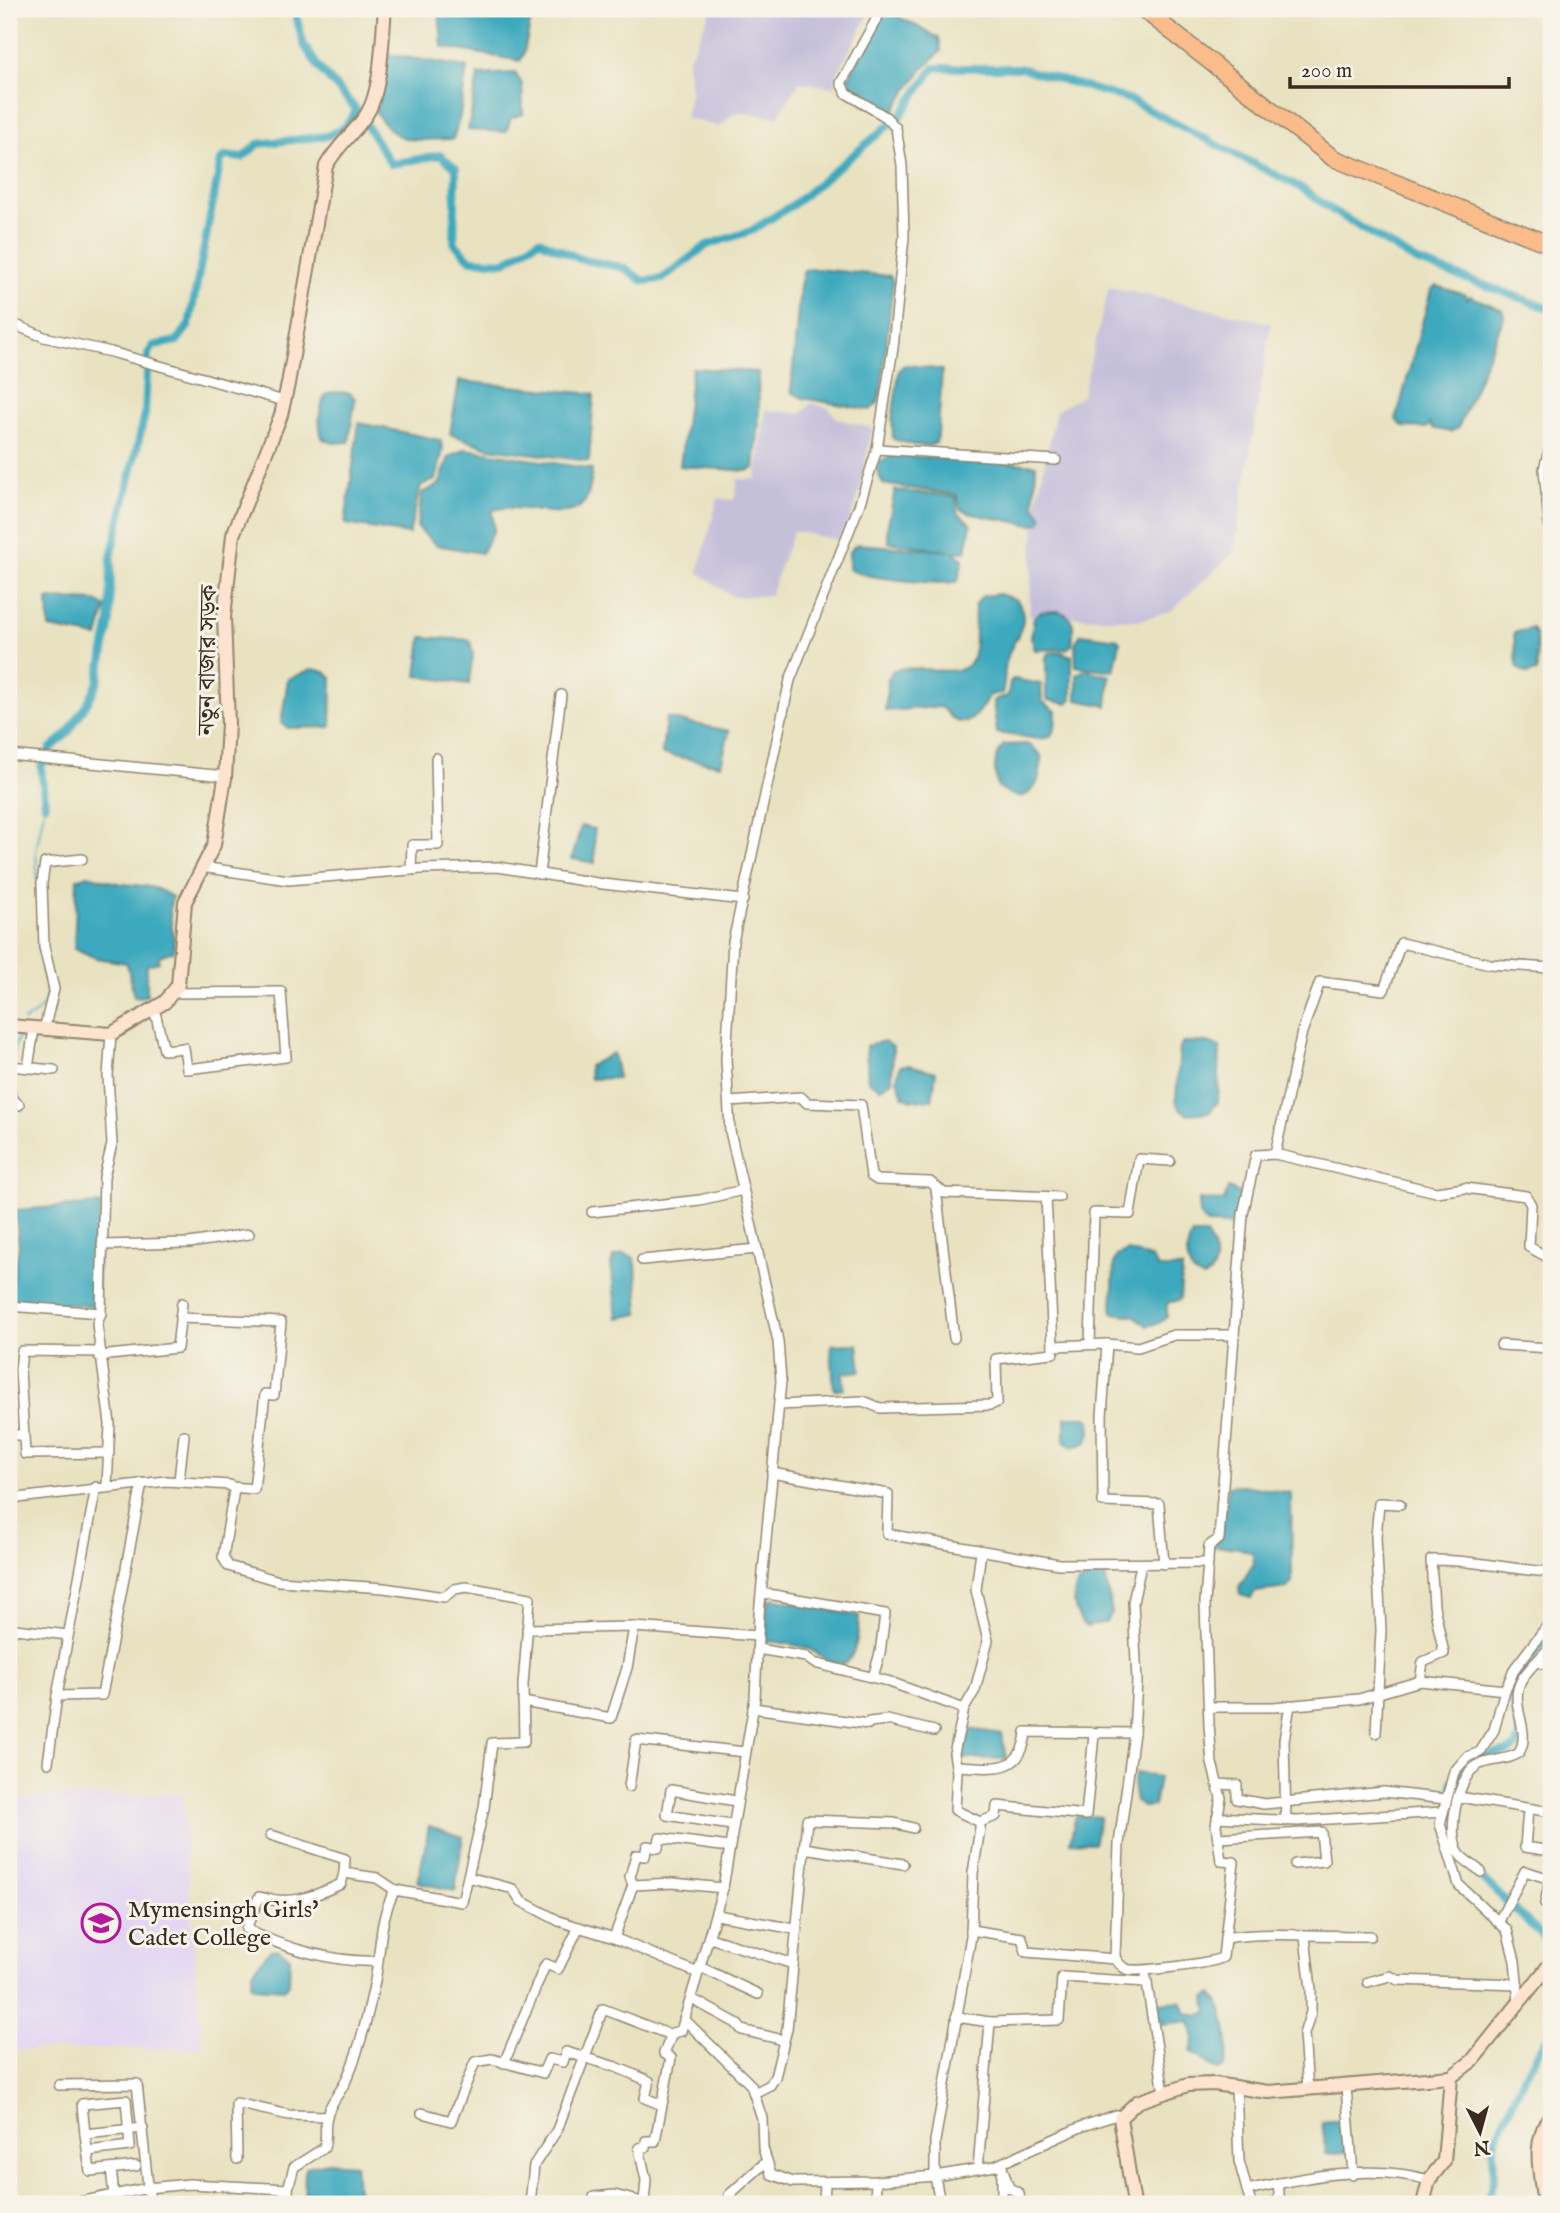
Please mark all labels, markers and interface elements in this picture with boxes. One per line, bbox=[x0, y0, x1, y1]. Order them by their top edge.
scale bar bbox=[1290, 46, 1509, 90]
text: 200 m bbox=[1301, 58, 1352, 85]
street label: নতুন বাজার সড়ক bbox=[192, 583, 225, 737]
place label: Mymensingh Girls' Cadet College bbox=[128, 1895, 319, 1954]
school or university icon: Mymensingh Girls' Cadet College bbox=[80, 1902, 122, 1944]
north arrow bbox=[1444, 2098, 1514, 2168]
text: N bbox=[1472, 2134, 1492, 2160]

